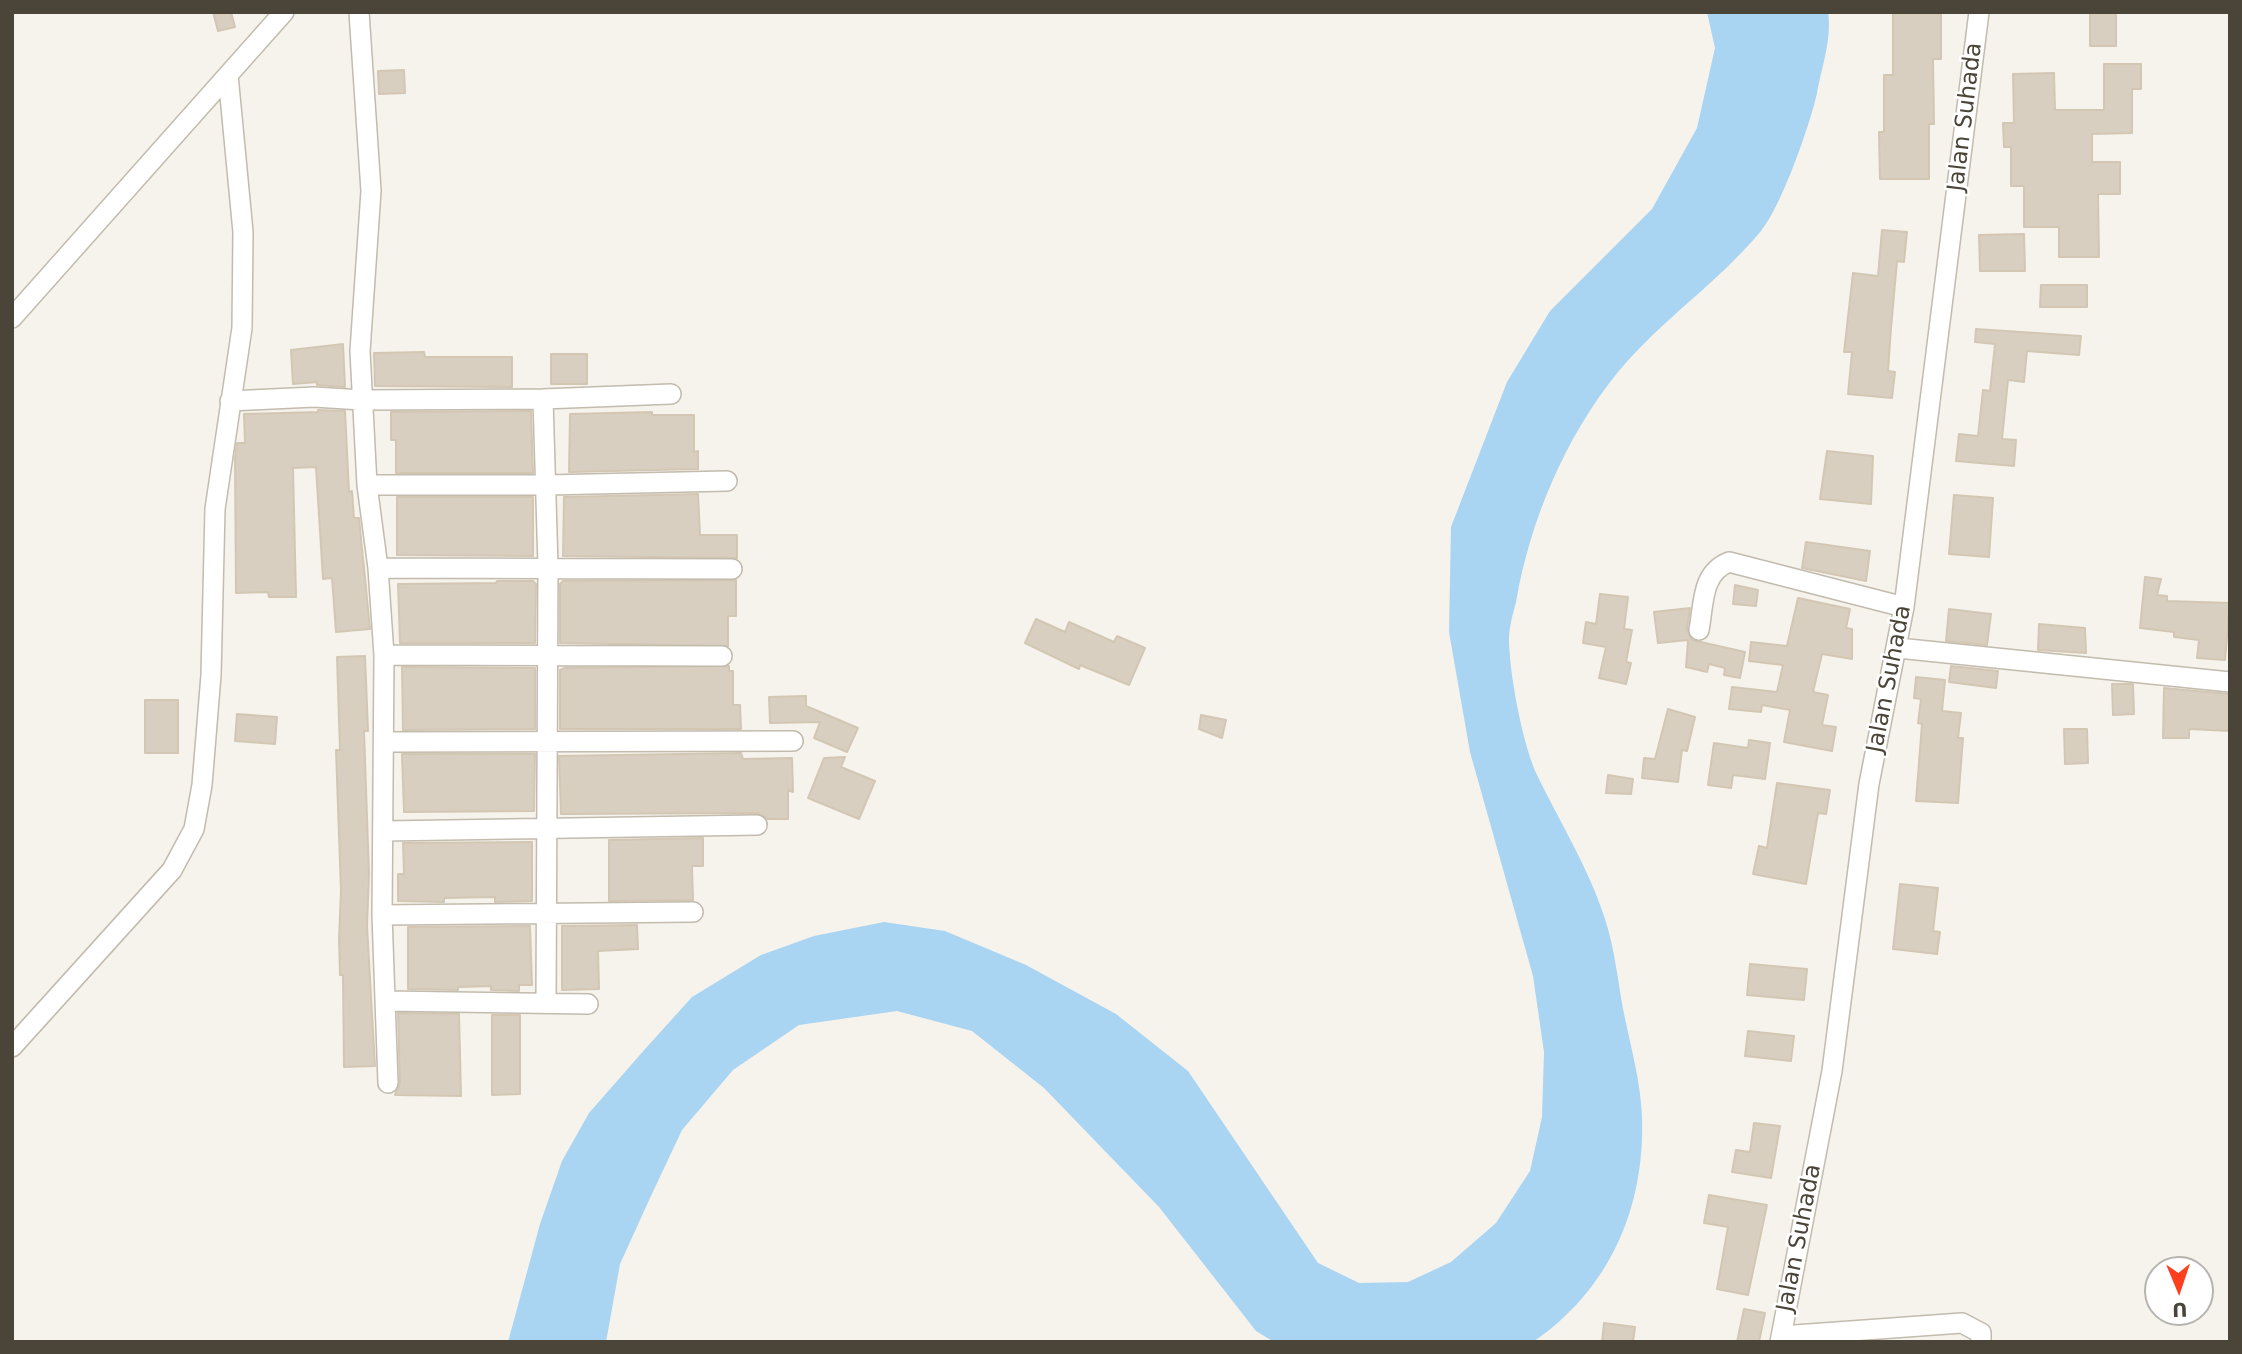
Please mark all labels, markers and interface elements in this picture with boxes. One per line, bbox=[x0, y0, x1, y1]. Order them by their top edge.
street label: Jalan Suhada bbox=[1943, 41, 1989, 193]
street label: Jalan Suhada bbox=[1862, 603, 1918, 755]
street label: Jalan Suhada bbox=[1772, 1162, 1828, 1314]
north arrow bbox=[2144, 1256, 2214, 1326]
text: U bbox=[2172, 1299, 2188, 1321]

